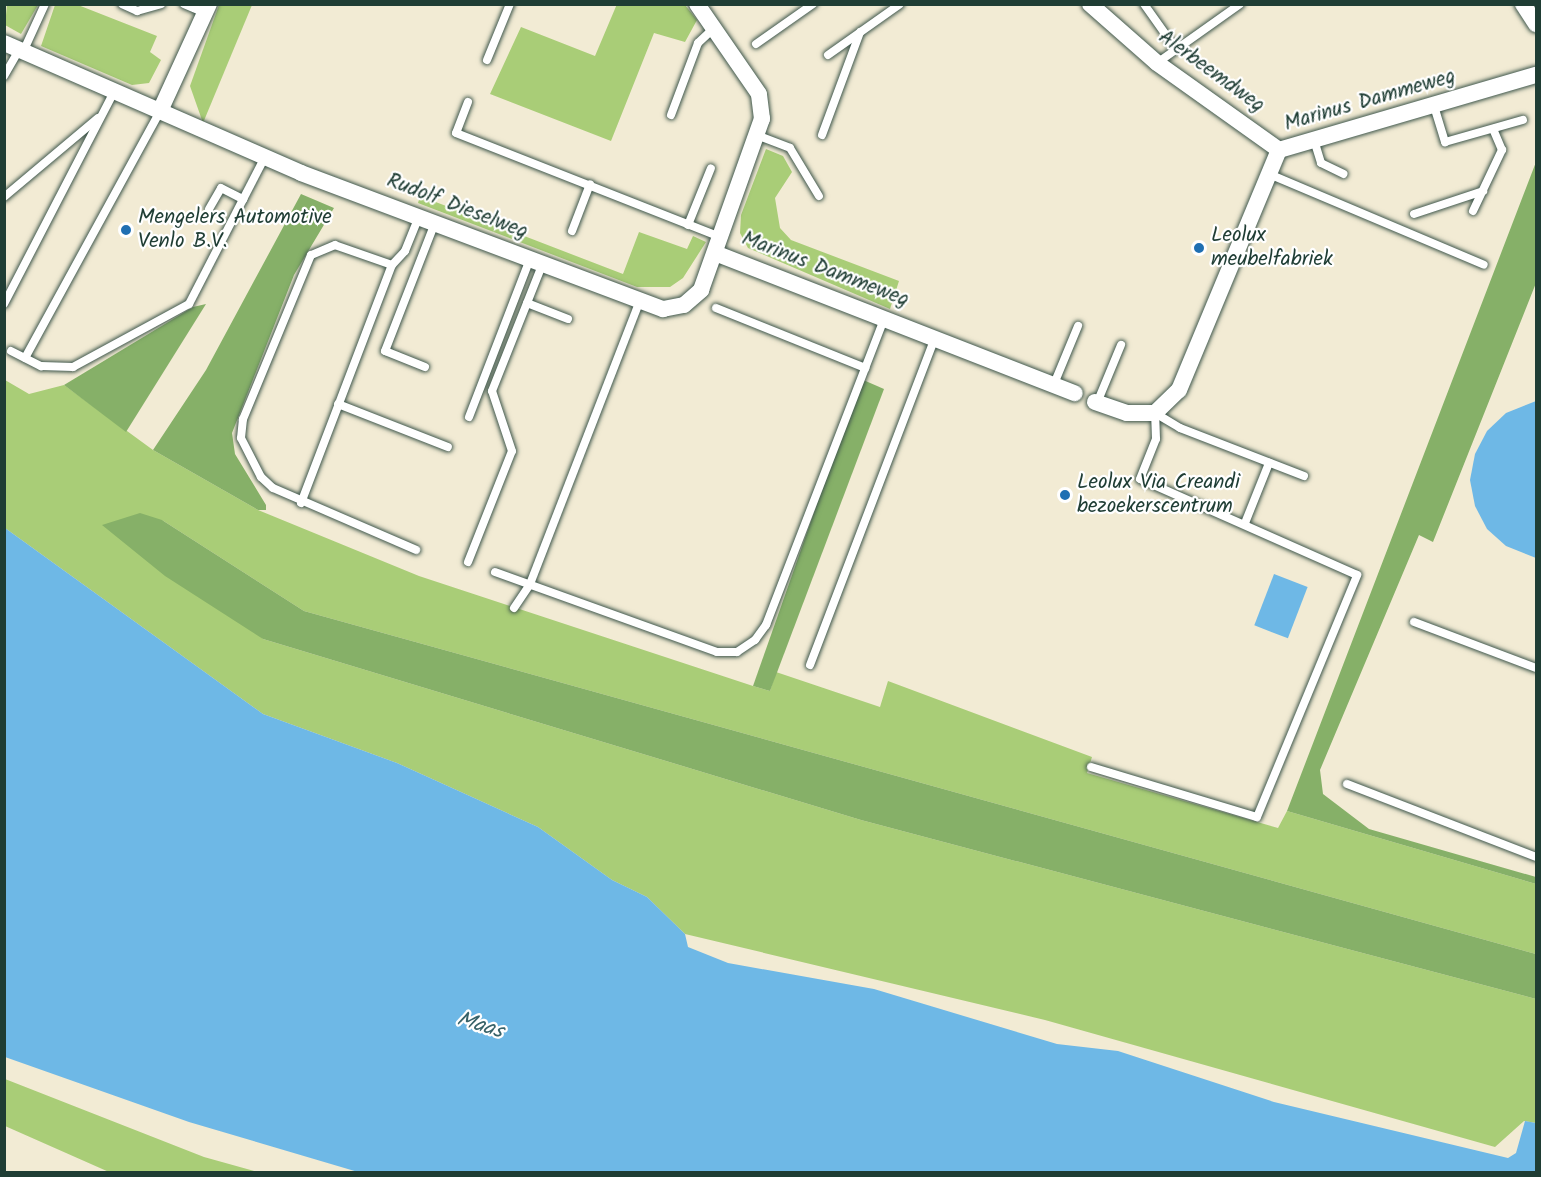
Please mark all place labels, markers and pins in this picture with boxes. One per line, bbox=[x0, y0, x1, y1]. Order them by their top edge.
place label: Mengelers Automotive Venlo B.V. bbox=[138, 205, 332, 255]
marker: Mengelers Automotive Venlo B.V. bbox=[119, 223, 133, 237]
place label: Leolux meubelfabriek bbox=[1211, 223, 1333, 273]
marker: Leolux meubelfabriek bbox=[1192, 241, 1206, 255]
place label: Leolux Via Creandi bezoekerscentrum bbox=[1077, 470, 1240, 520]
marker: Leolux Via Creandi bezoekerscentrum bbox=[1058, 488, 1072, 502]

